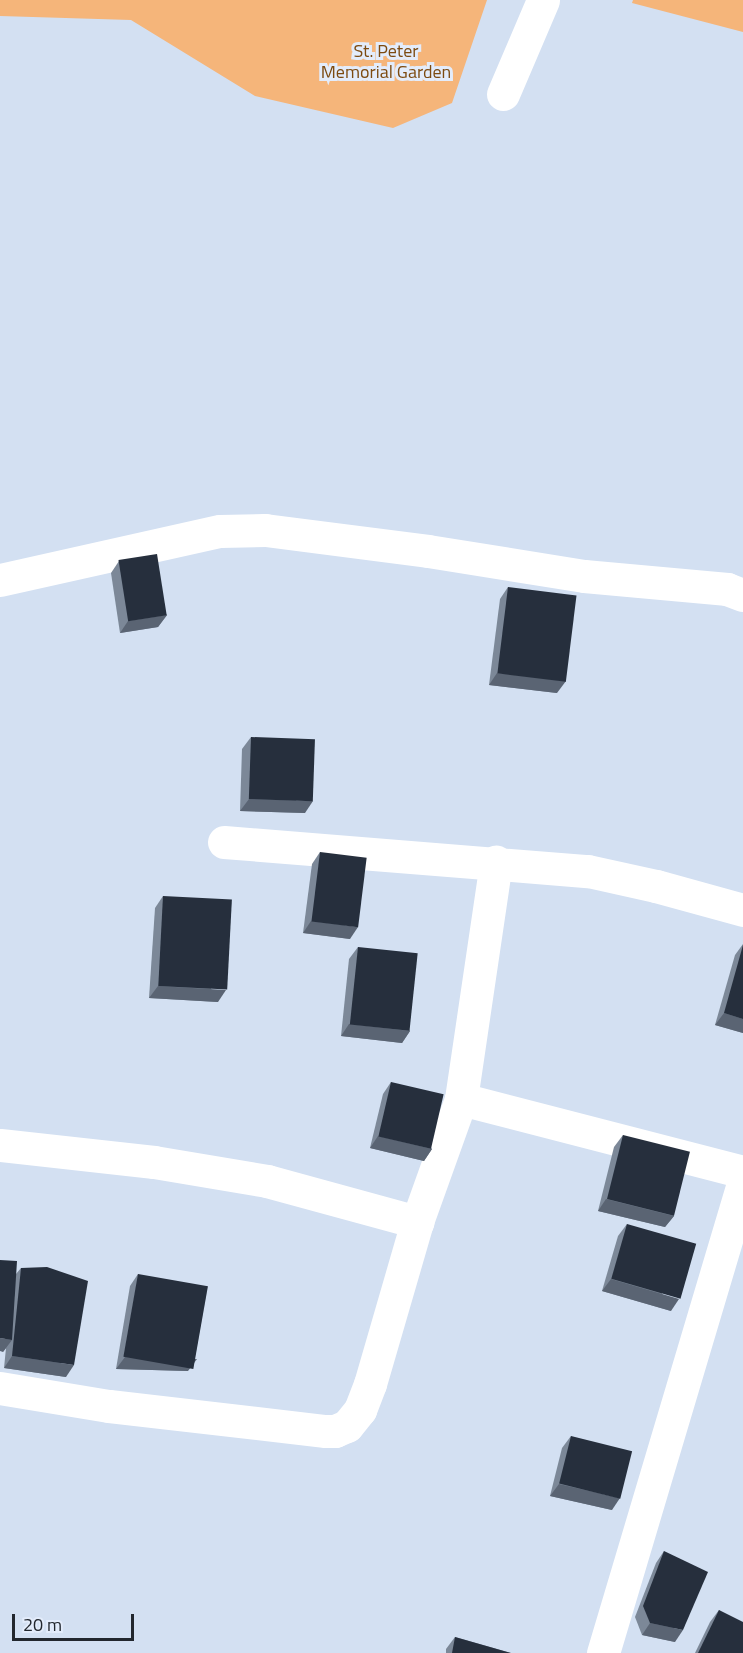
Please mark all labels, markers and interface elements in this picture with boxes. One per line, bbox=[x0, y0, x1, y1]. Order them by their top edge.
park label: St. Peter Memorial Garden bbox=[321, 41, 451, 84]
scale bar bbox=[15, 1602, 136, 1640]
text: 20 m bbox=[23, 1611, 62, 1638]

